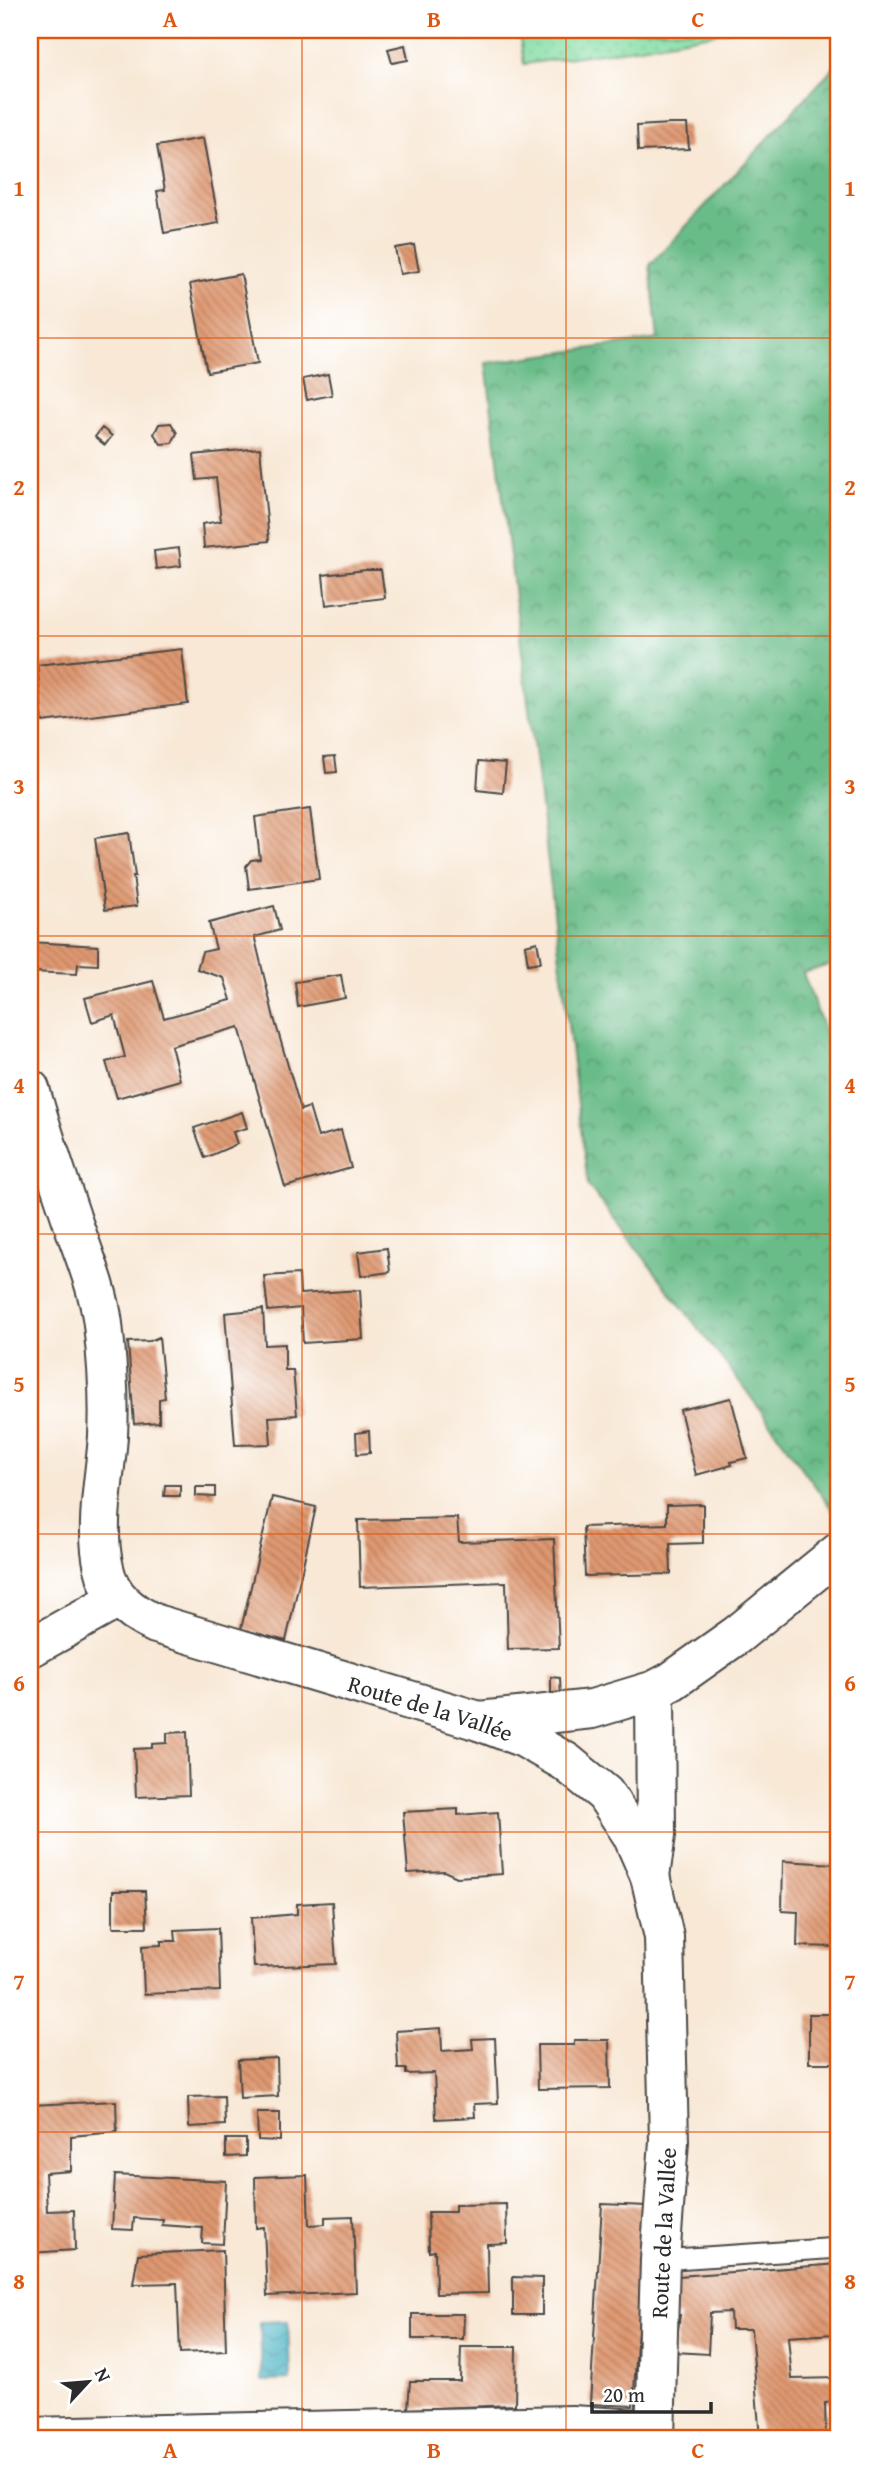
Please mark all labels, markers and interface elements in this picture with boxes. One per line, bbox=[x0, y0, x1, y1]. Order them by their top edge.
text: A bbox=[163, 2, 178, 35]
text: B bbox=[427, 2, 441, 35]
text: C bbox=[691, 2, 705, 35]
text: 1 bbox=[13, 171, 25, 204]
text: 1 bbox=[844, 171, 856, 204]
text: 2 bbox=[13, 470, 25, 503]
text: 2 bbox=[844, 470, 856, 503]
text: 3 bbox=[13, 769, 25, 802]
text: 3 bbox=[844, 769, 856, 802]
text: 4 bbox=[13, 1068, 25, 1101]
text: 4 bbox=[844, 1068, 856, 1101]
text: 5 bbox=[13, 1367, 25, 1400]
text: 5 bbox=[844, 1367, 856, 1400]
text: 6 bbox=[13, 1666, 25, 1699]
street label: Route de la Vallée bbox=[344, 1666, 518, 1749]
text: 6 bbox=[844, 1666, 856, 1699]
text: 7 bbox=[13, 1965, 25, 1998]
text: 7 bbox=[844, 1965, 856, 1998]
street label: Route de la Vallée bbox=[642, 2147, 684, 2319]
text: 8 bbox=[13, 2264, 25, 2297]
text: 8 bbox=[844, 2264, 856, 2297]
north arrow bbox=[52, 2346, 122, 2416]
text: N bbox=[88, 2363, 119, 2387]
scale bar bbox=[592, 2371, 712, 2415]
text: 20 m bbox=[603, 2379, 645, 2410]
text: A bbox=[163, 2433, 178, 2466]
text: B bbox=[427, 2433, 441, 2466]
text: C bbox=[691, 2433, 705, 2466]

